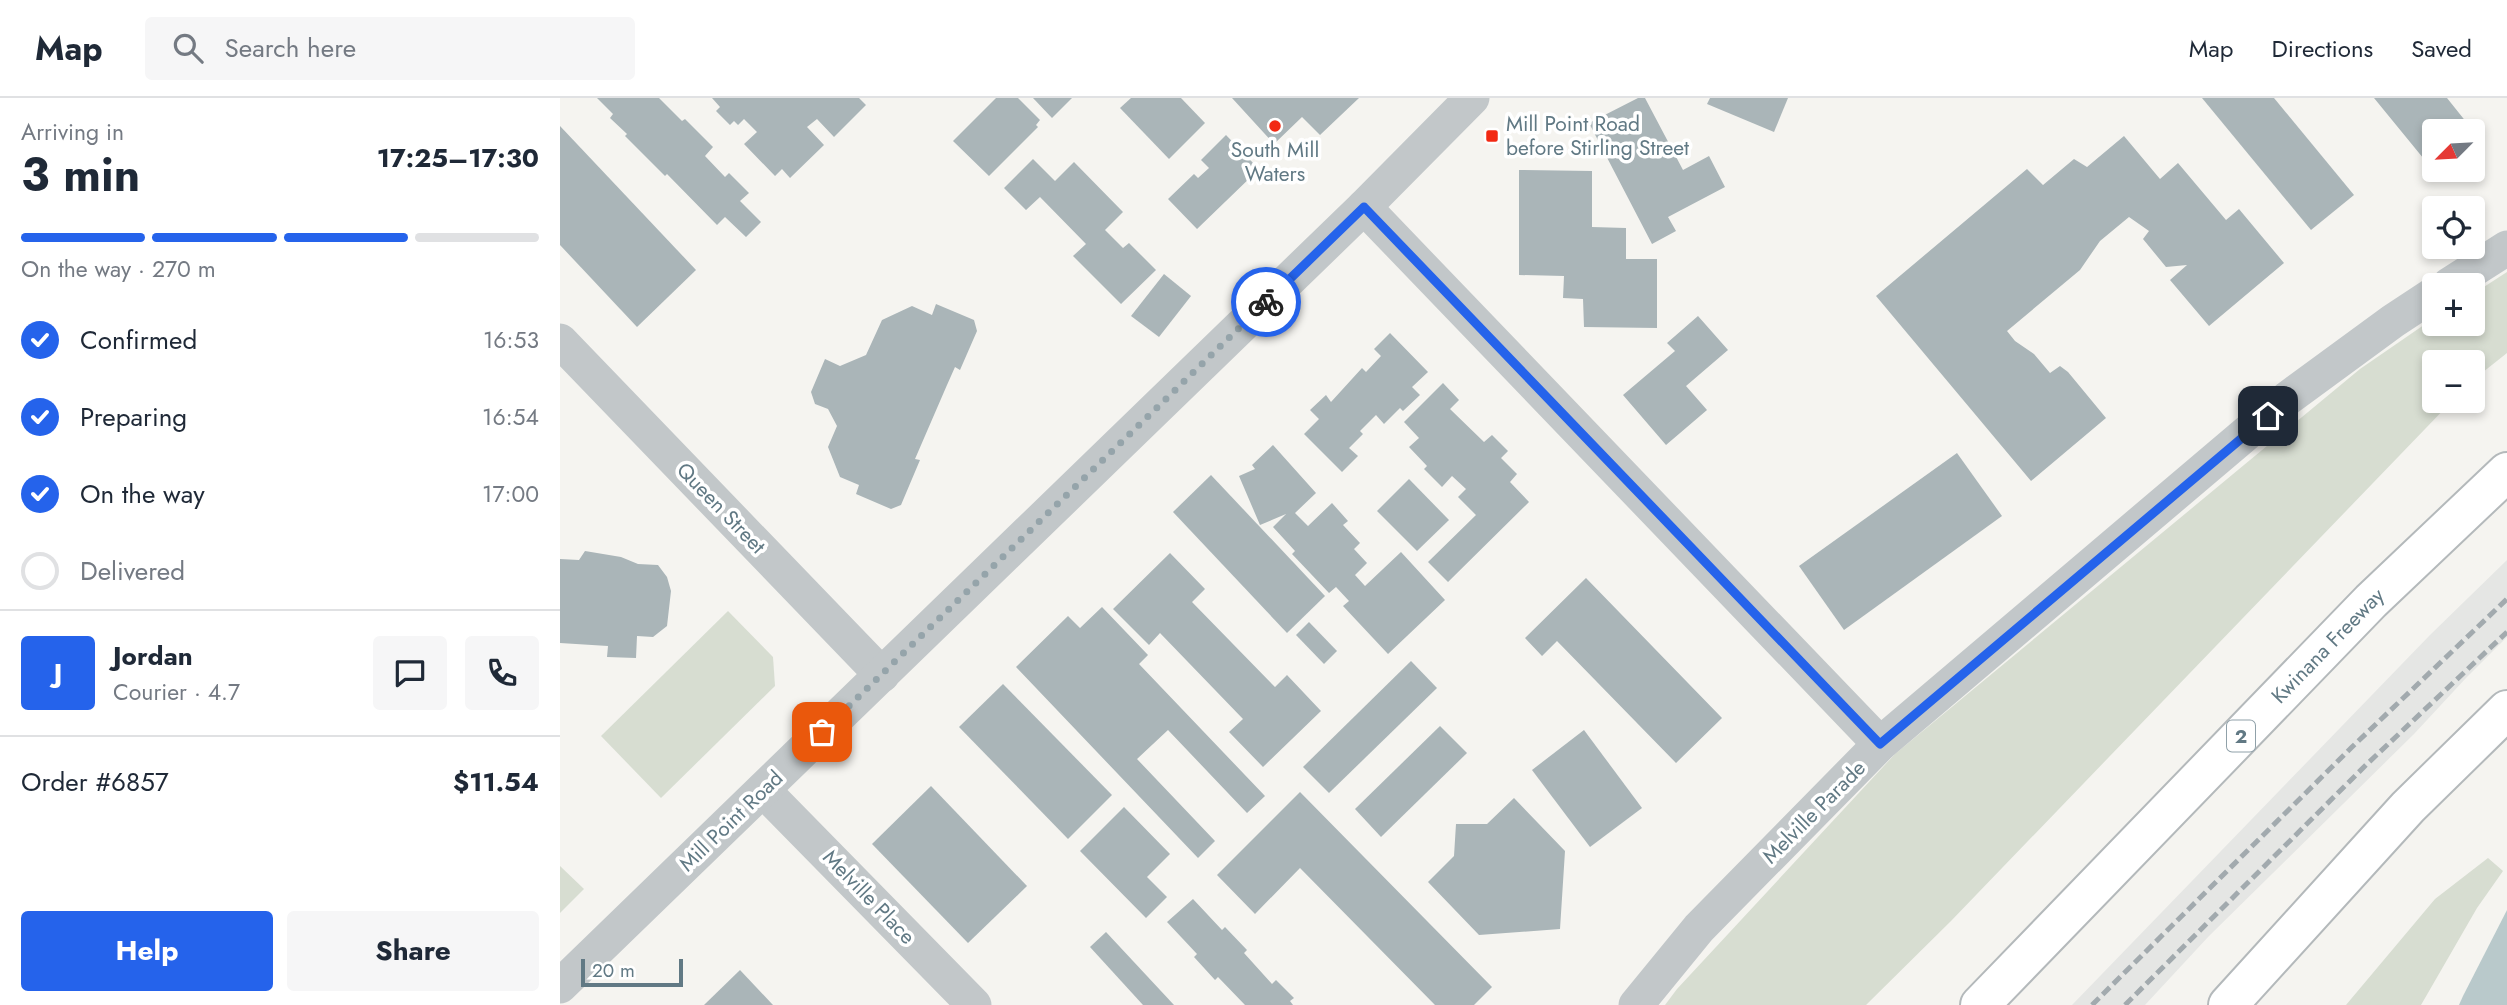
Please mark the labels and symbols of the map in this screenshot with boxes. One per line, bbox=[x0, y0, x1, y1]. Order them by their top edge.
place label: Mill Point Road before Stirling Street bbox=[1506, 109, 1689, 163]
marker: South Mill Waters bbox=[1267, 118, 1283, 134]
north arrow bbox=[2422, 119, 2485, 182]
marker: Mill Point Road before Stirling Street bbox=[1484, 128, 1500, 144]
place label: South Mill Waters bbox=[1231, 135, 1319, 189]
courier bbox=[1231, 267, 1301, 337]
pin bbox=[2238, 386, 2298, 446]
street label: Queen Street bbox=[670, 456, 772, 560]
street label: Kwinana Freeway bbox=[2264, 580, 2392, 710]
pin bbox=[792, 702, 852, 762]
road number: 2 bbox=[2227, 720, 2255, 751]
street label: Melville Parade bbox=[1756, 753, 1873, 870]
street label: Mill Point Road bbox=[672, 764, 790, 878]
street label: Melville Place bbox=[816, 843, 922, 951]
scale bar bbox=[581, 956, 682, 988]

